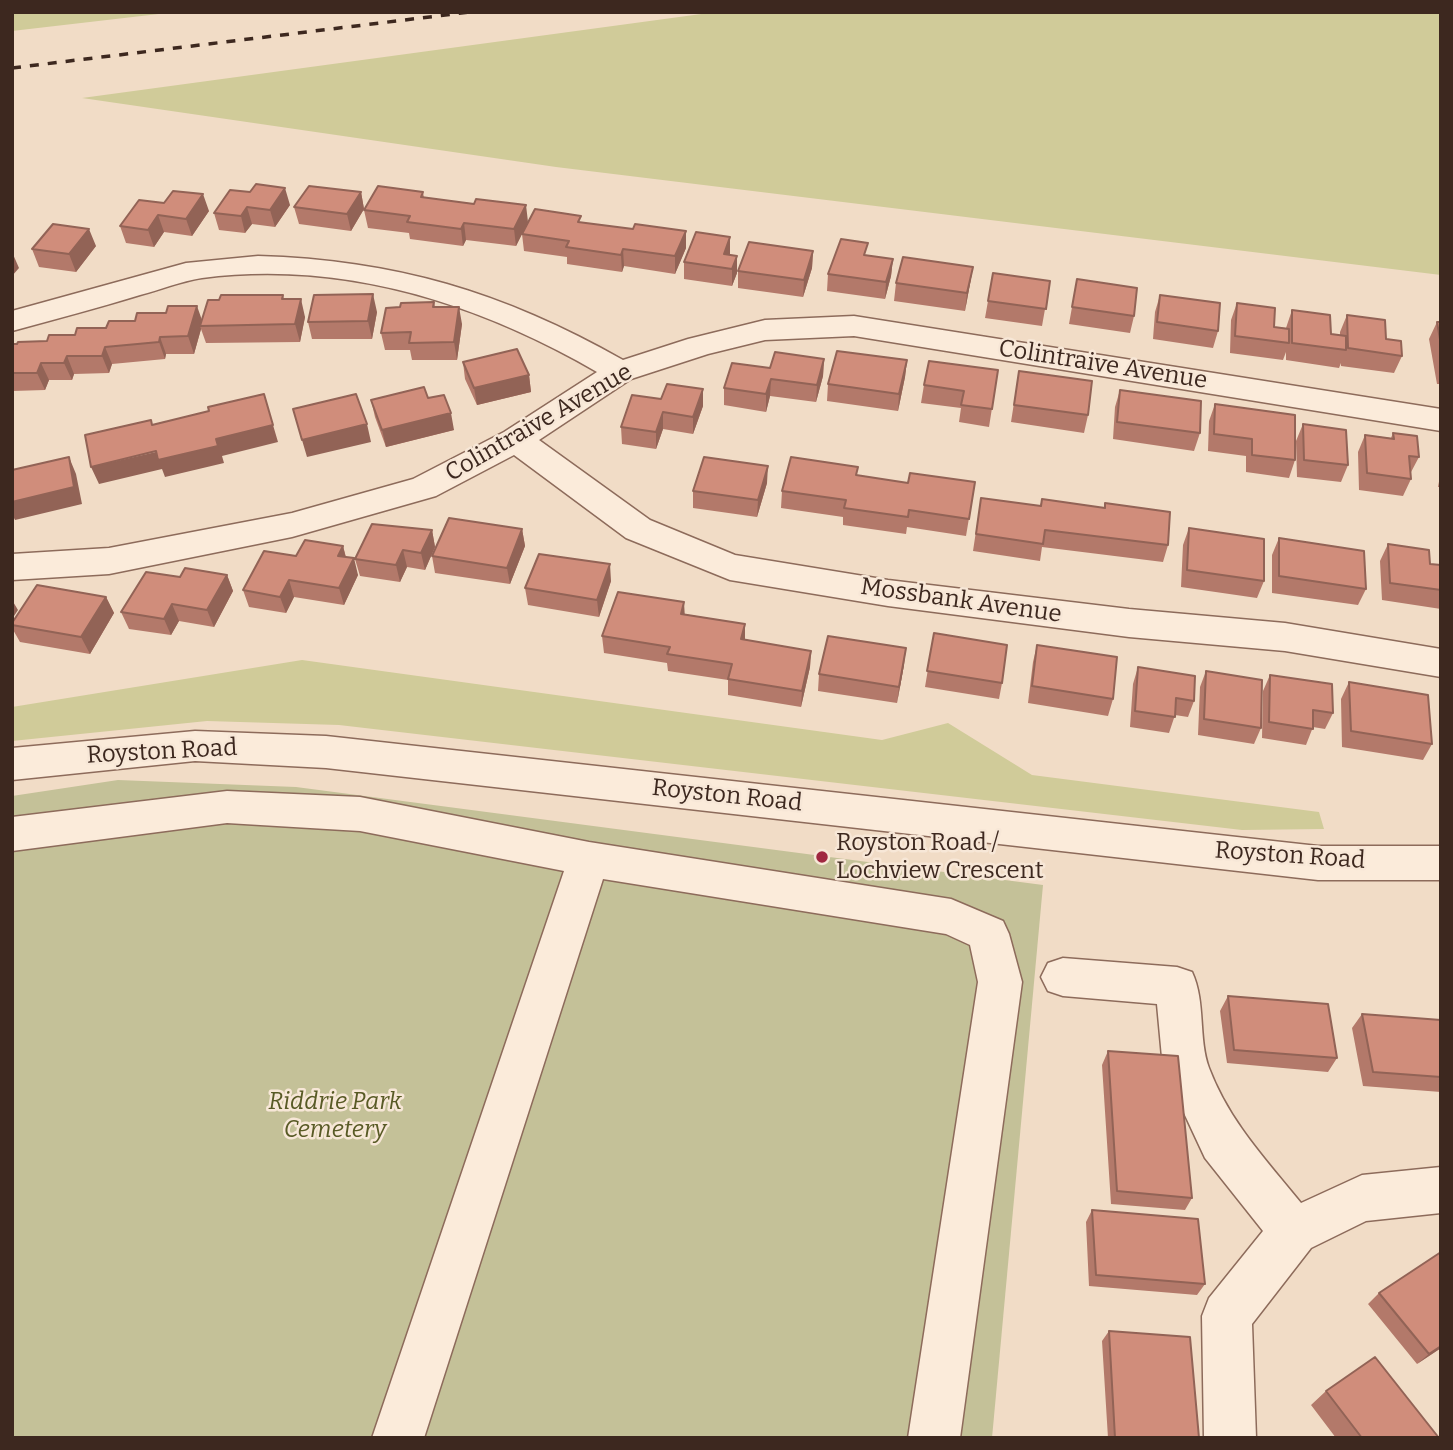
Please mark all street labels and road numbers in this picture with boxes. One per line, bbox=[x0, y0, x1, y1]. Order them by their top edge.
street label: Colintraive Avenue bbox=[997, 334, 1209, 396]
street label: Colintraive Avenue bbox=[441, 358, 637, 488]
street label: Mossbank Avenue bbox=[859, 573, 1063, 629]
street label: Royston Road bbox=[86, 734, 238, 770]
street label: Royston Road bbox=[651, 774, 803, 818]
street label: Royston Road bbox=[1214, 836, 1366, 876]

